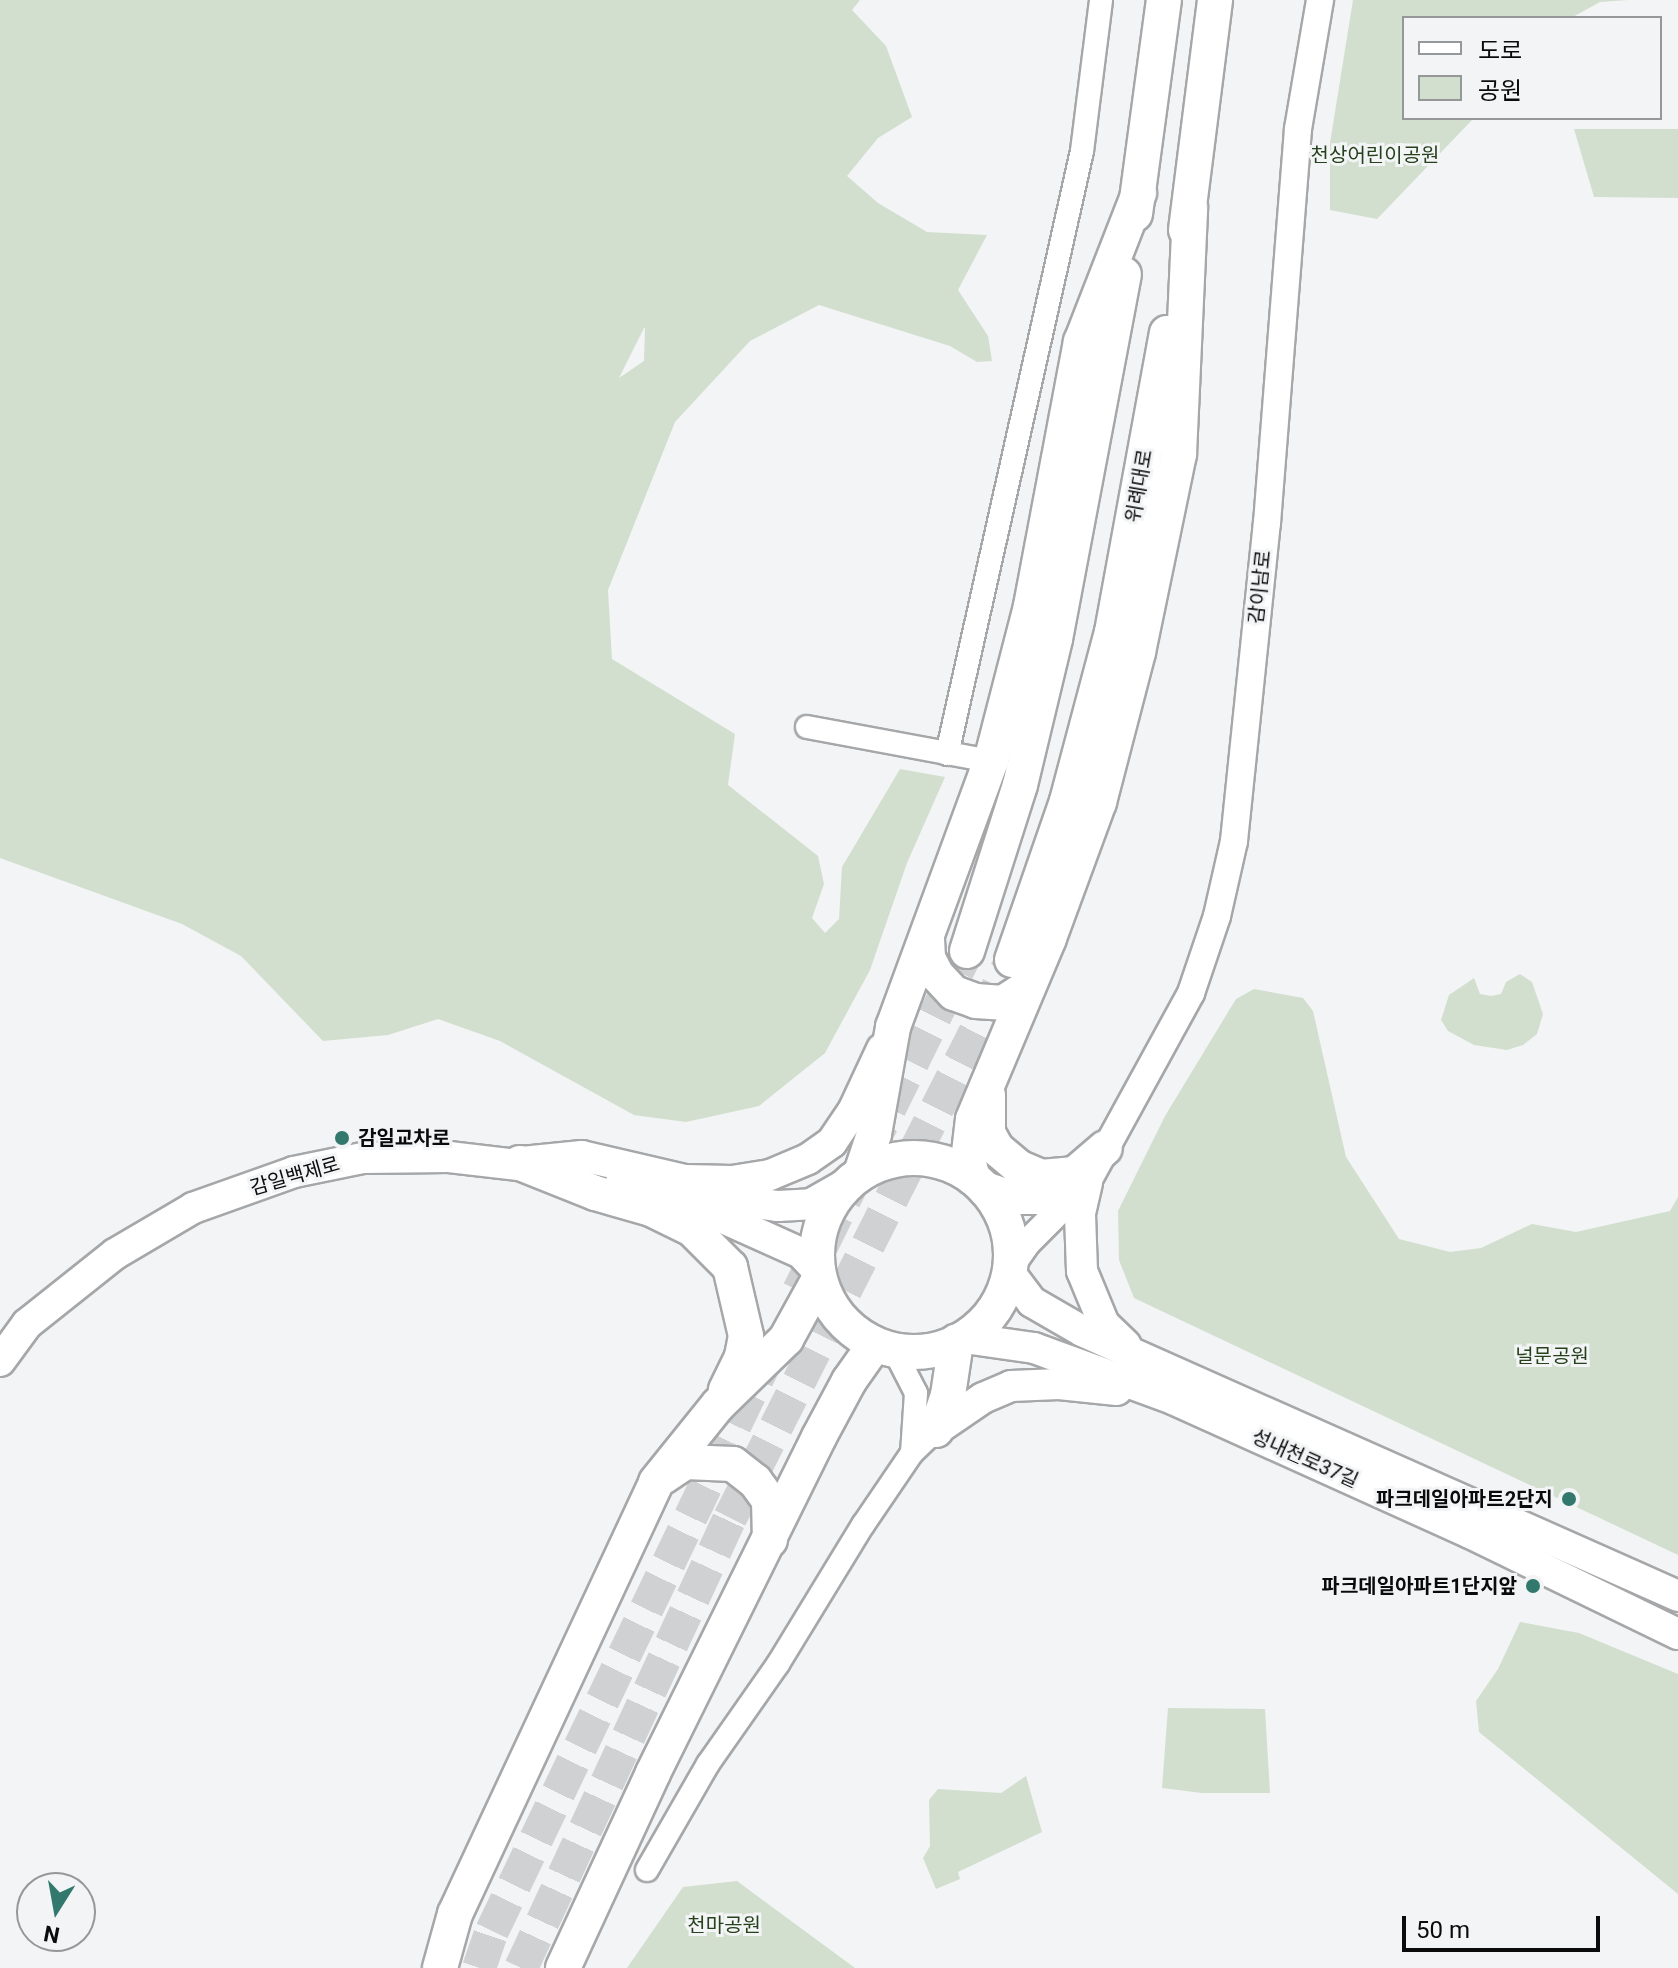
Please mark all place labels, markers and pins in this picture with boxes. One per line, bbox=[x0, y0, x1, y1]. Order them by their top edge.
place label: 감일교차로 bbox=[358, 1126, 450, 1150]
marker: 감일교차로 bbox=[333, 1129, 351, 1147]
place label: 파크데일아파트2단지 bbox=[1376, 1487, 1553, 1511]
marker: 파크데일아파트2단지 bbox=[1560, 1490, 1578, 1508]
place label: 파크데일아파트1단지앞 bbox=[1322, 1574, 1517, 1598]
marker: 파크데일아파트1단지앞 bbox=[1524, 1577, 1542, 1595]

